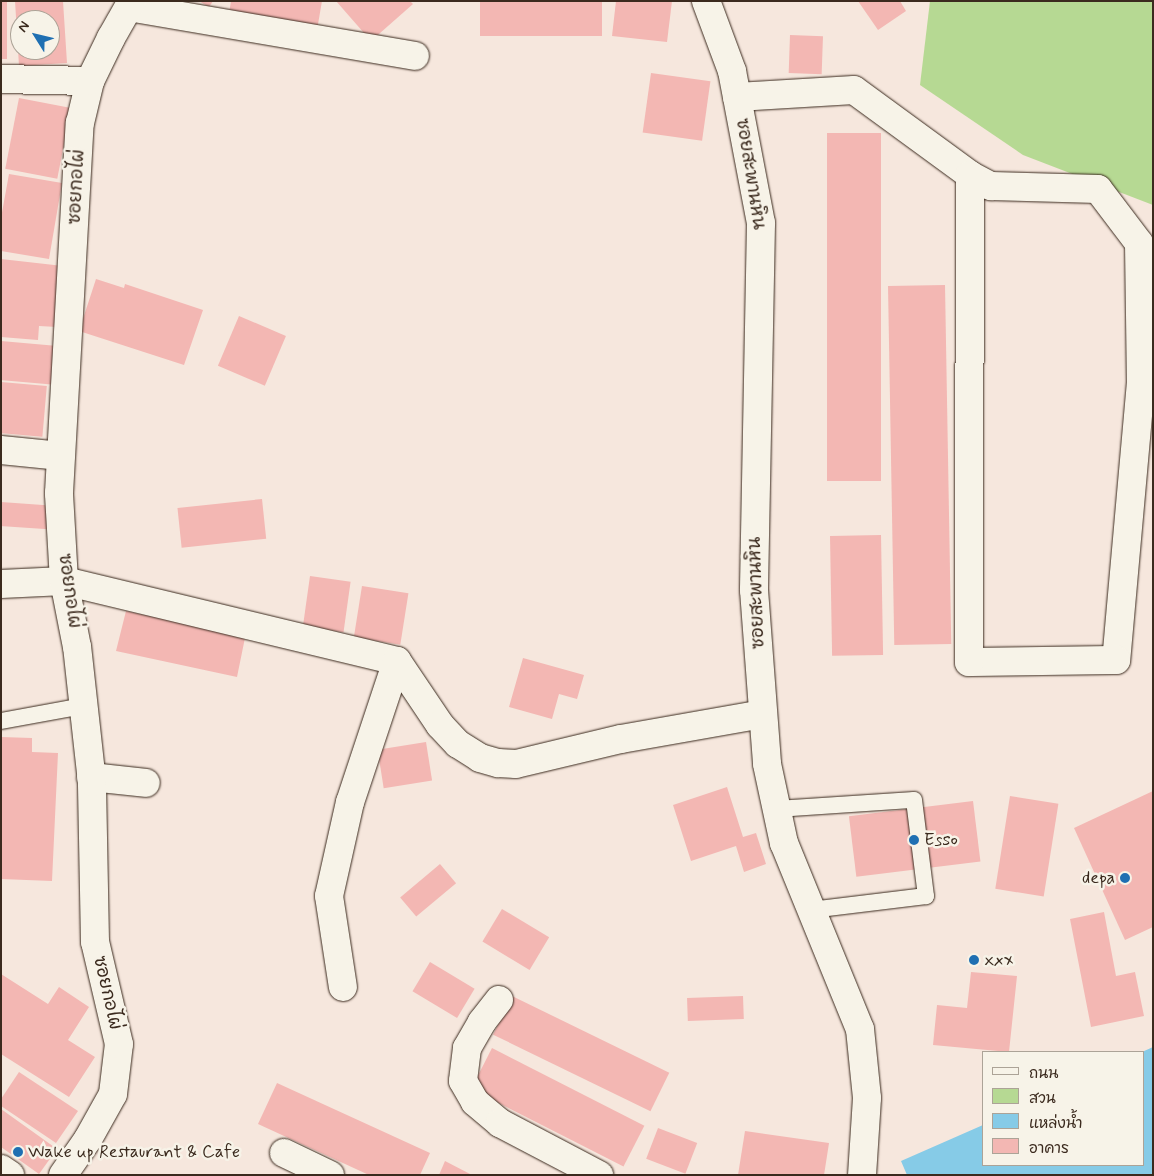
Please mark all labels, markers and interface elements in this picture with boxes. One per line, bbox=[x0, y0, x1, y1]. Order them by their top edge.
north arrow bbox=[10, 10, 60, 60]
text: N bbox=[14, 18, 34, 36]
street label: ซอยสะพานหิน bbox=[731, 117, 769, 231]
street label: ซอยกอไผ่ bbox=[64, 149, 90, 225]
street label: ซอยสะพานหิน bbox=[744, 537, 770, 649]
street label: ซอยกอไผ่ bbox=[53, 552, 85, 630]
place label: Esso bbox=[924, 829, 958, 851]
marker: Esso bbox=[908, 834, 920, 846]
place label: depa bbox=[1082, 867, 1115, 889]
marker: depa bbox=[1119, 872, 1131, 884]
place label: xxx bbox=[984, 949, 1013, 971]
street label: ซอยกอไผ่ bbox=[88, 954, 126, 1032]
marker: xxx bbox=[968, 954, 980, 966]
legend bbox=[982, 1051, 1144, 1166]
text: ถนน bbox=[1029, 1064, 1058, 1084]
text: สวน bbox=[1029, 1089, 1056, 1109]
text: แหล่งน้ำ bbox=[1029, 1114, 1083, 1134]
text: อาคาร bbox=[1029, 1139, 1069, 1159]
place label: Wake up Restaurant & Cafe bbox=[28, 1141, 239, 1163]
marker: Wake up Restaurant & Cafe bbox=[12, 1146, 24, 1158]

